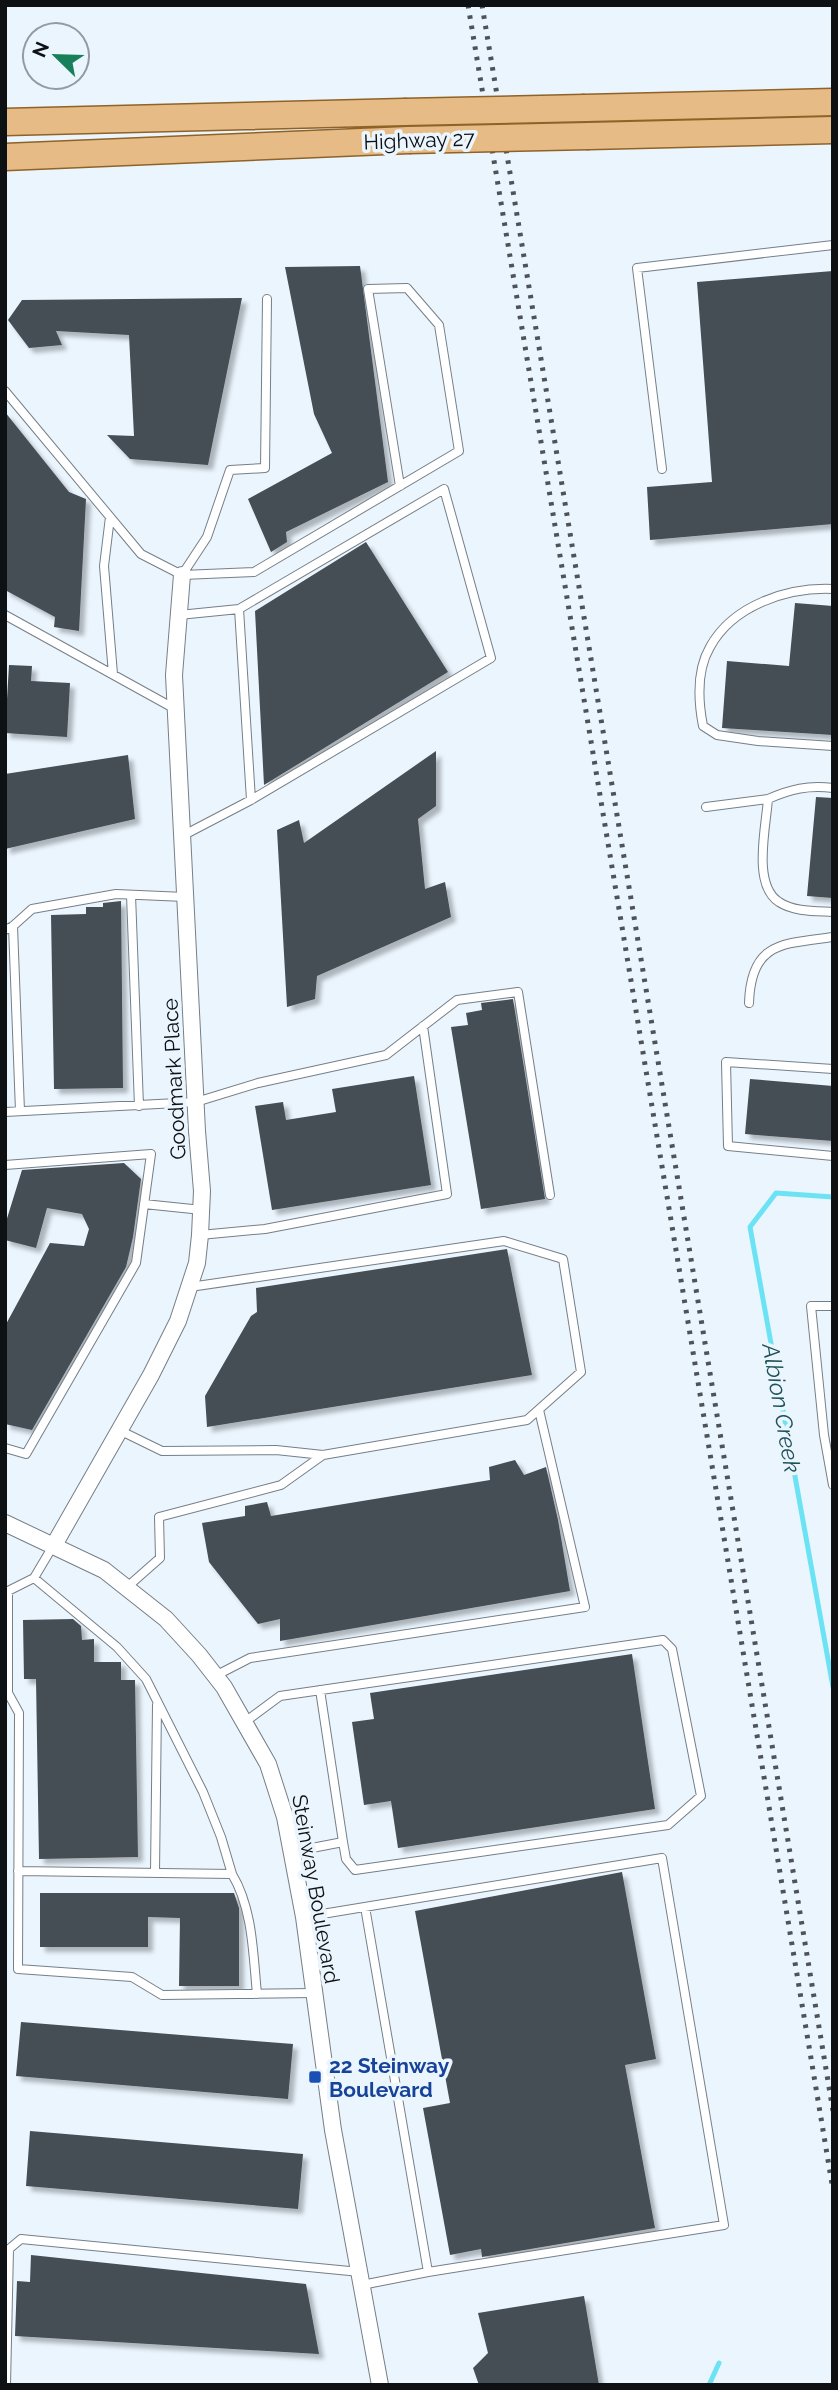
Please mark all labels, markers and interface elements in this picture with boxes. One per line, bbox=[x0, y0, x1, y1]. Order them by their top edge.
north arrow bbox=[21, 21, 91, 91]
text: N bbox=[27, 38, 53, 60]
street label: Highway 27 bbox=[363, 126, 476, 154]
street label: Goodmark Place bbox=[157, 998, 191, 1160]
water label: Albion Creek bbox=[757, 1339, 807, 1475]
street label: Steinway Boulevard bbox=[287, 1792, 345, 1986]
place label: 22 Steinway Boulevard bbox=[329, 2053, 450, 2102]
marker: 22 Steinway Boulevard bbox=[307, 2069, 323, 2085]

